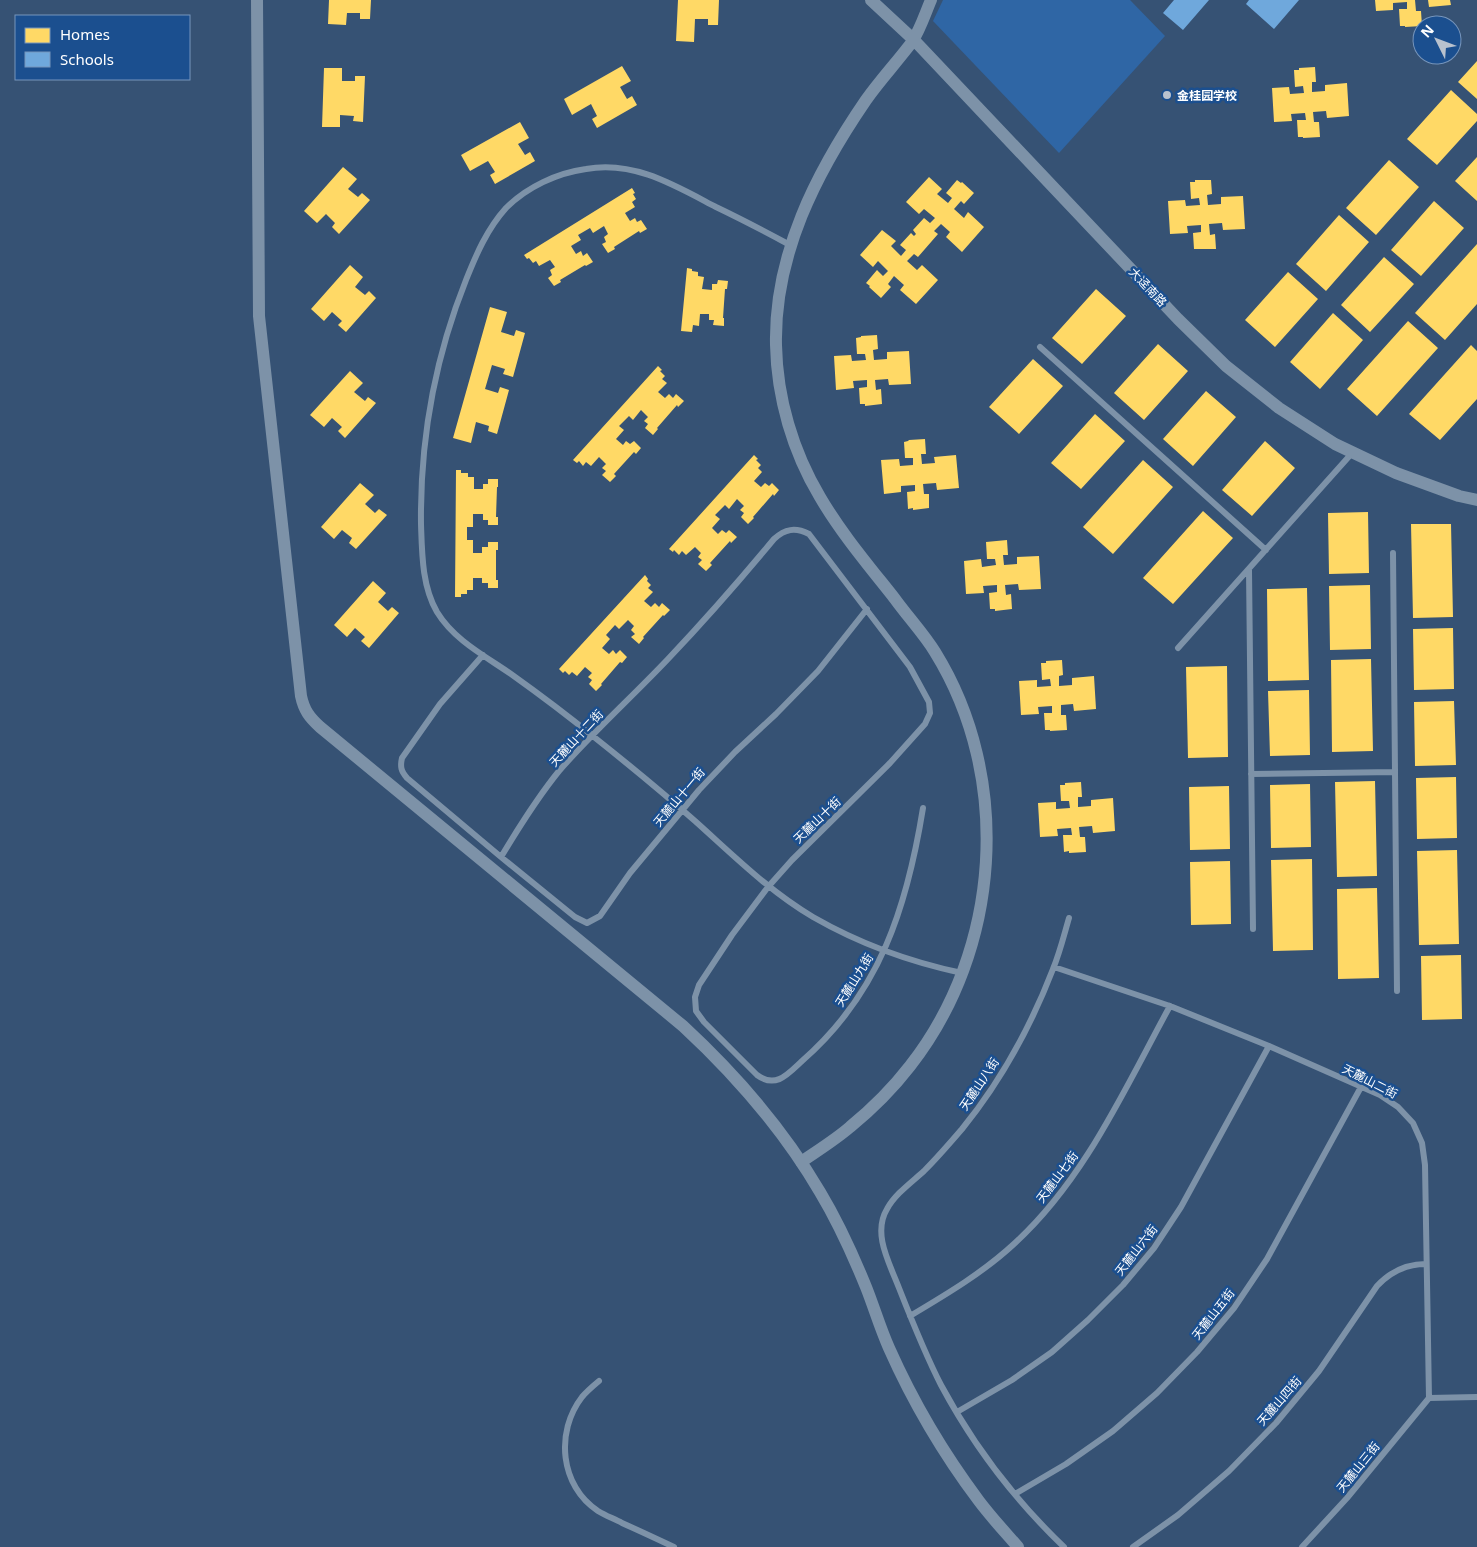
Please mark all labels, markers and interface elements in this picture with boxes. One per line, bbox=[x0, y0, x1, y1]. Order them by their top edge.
legend bbox=[15, 15, 190, 80]
north arrow bbox=[1412, 15, 1462, 65]
text: N bbox=[1416, 20, 1438, 42]
text: Homes bbox=[60, 24, 110, 44]
text: Schools bbox=[60, 49, 114, 69]
place label: 金桂园学校 bbox=[1177, 87, 1237, 104]
marker: 金桂园学校 bbox=[1161, 89, 1173, 101]
street label: 大迳南路 bbox=[1125, 264, 1171, 310]
street label: 天麓山十二街 bbox=[545, 706, 607, 770]
street label: 天麓山十一街 bbox=[649, 764, 709, 830]
street label: 天麓山十街 bbox=[790, 793, 844, 847]
street label: 天麓山九街 bbox=[831, 950, 877, 1010]
street label: 天麓山八街 bbox=[955, 1054, 1003, 1114]
street label: 天麓山二街 bbox=[1339, 1060, 1401, 1102]
street label: 天麓山七街 bbox=[1032, 1148, 1082, 1206]
street label: 天麓山六街 bbox=[1111, 1221, 1161, 1279]
street label: 天麓山五街 bbox=[1188, 1285, 1238, 1343]
street label: 天麓山四街 bbox=[1253, 1373, 1305, 1429]
street label: 天麓山三街 bbox=[1333, 1438, 1383, 1496]

